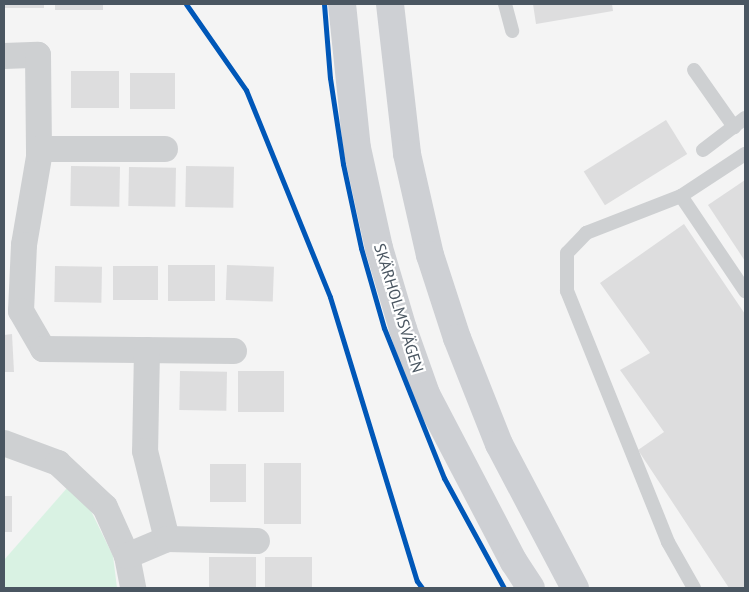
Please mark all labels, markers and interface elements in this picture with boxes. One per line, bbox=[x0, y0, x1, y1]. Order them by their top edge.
street label: SKÄRHOLMSVÄGEN bbox=[370, 241, 428, 375]

